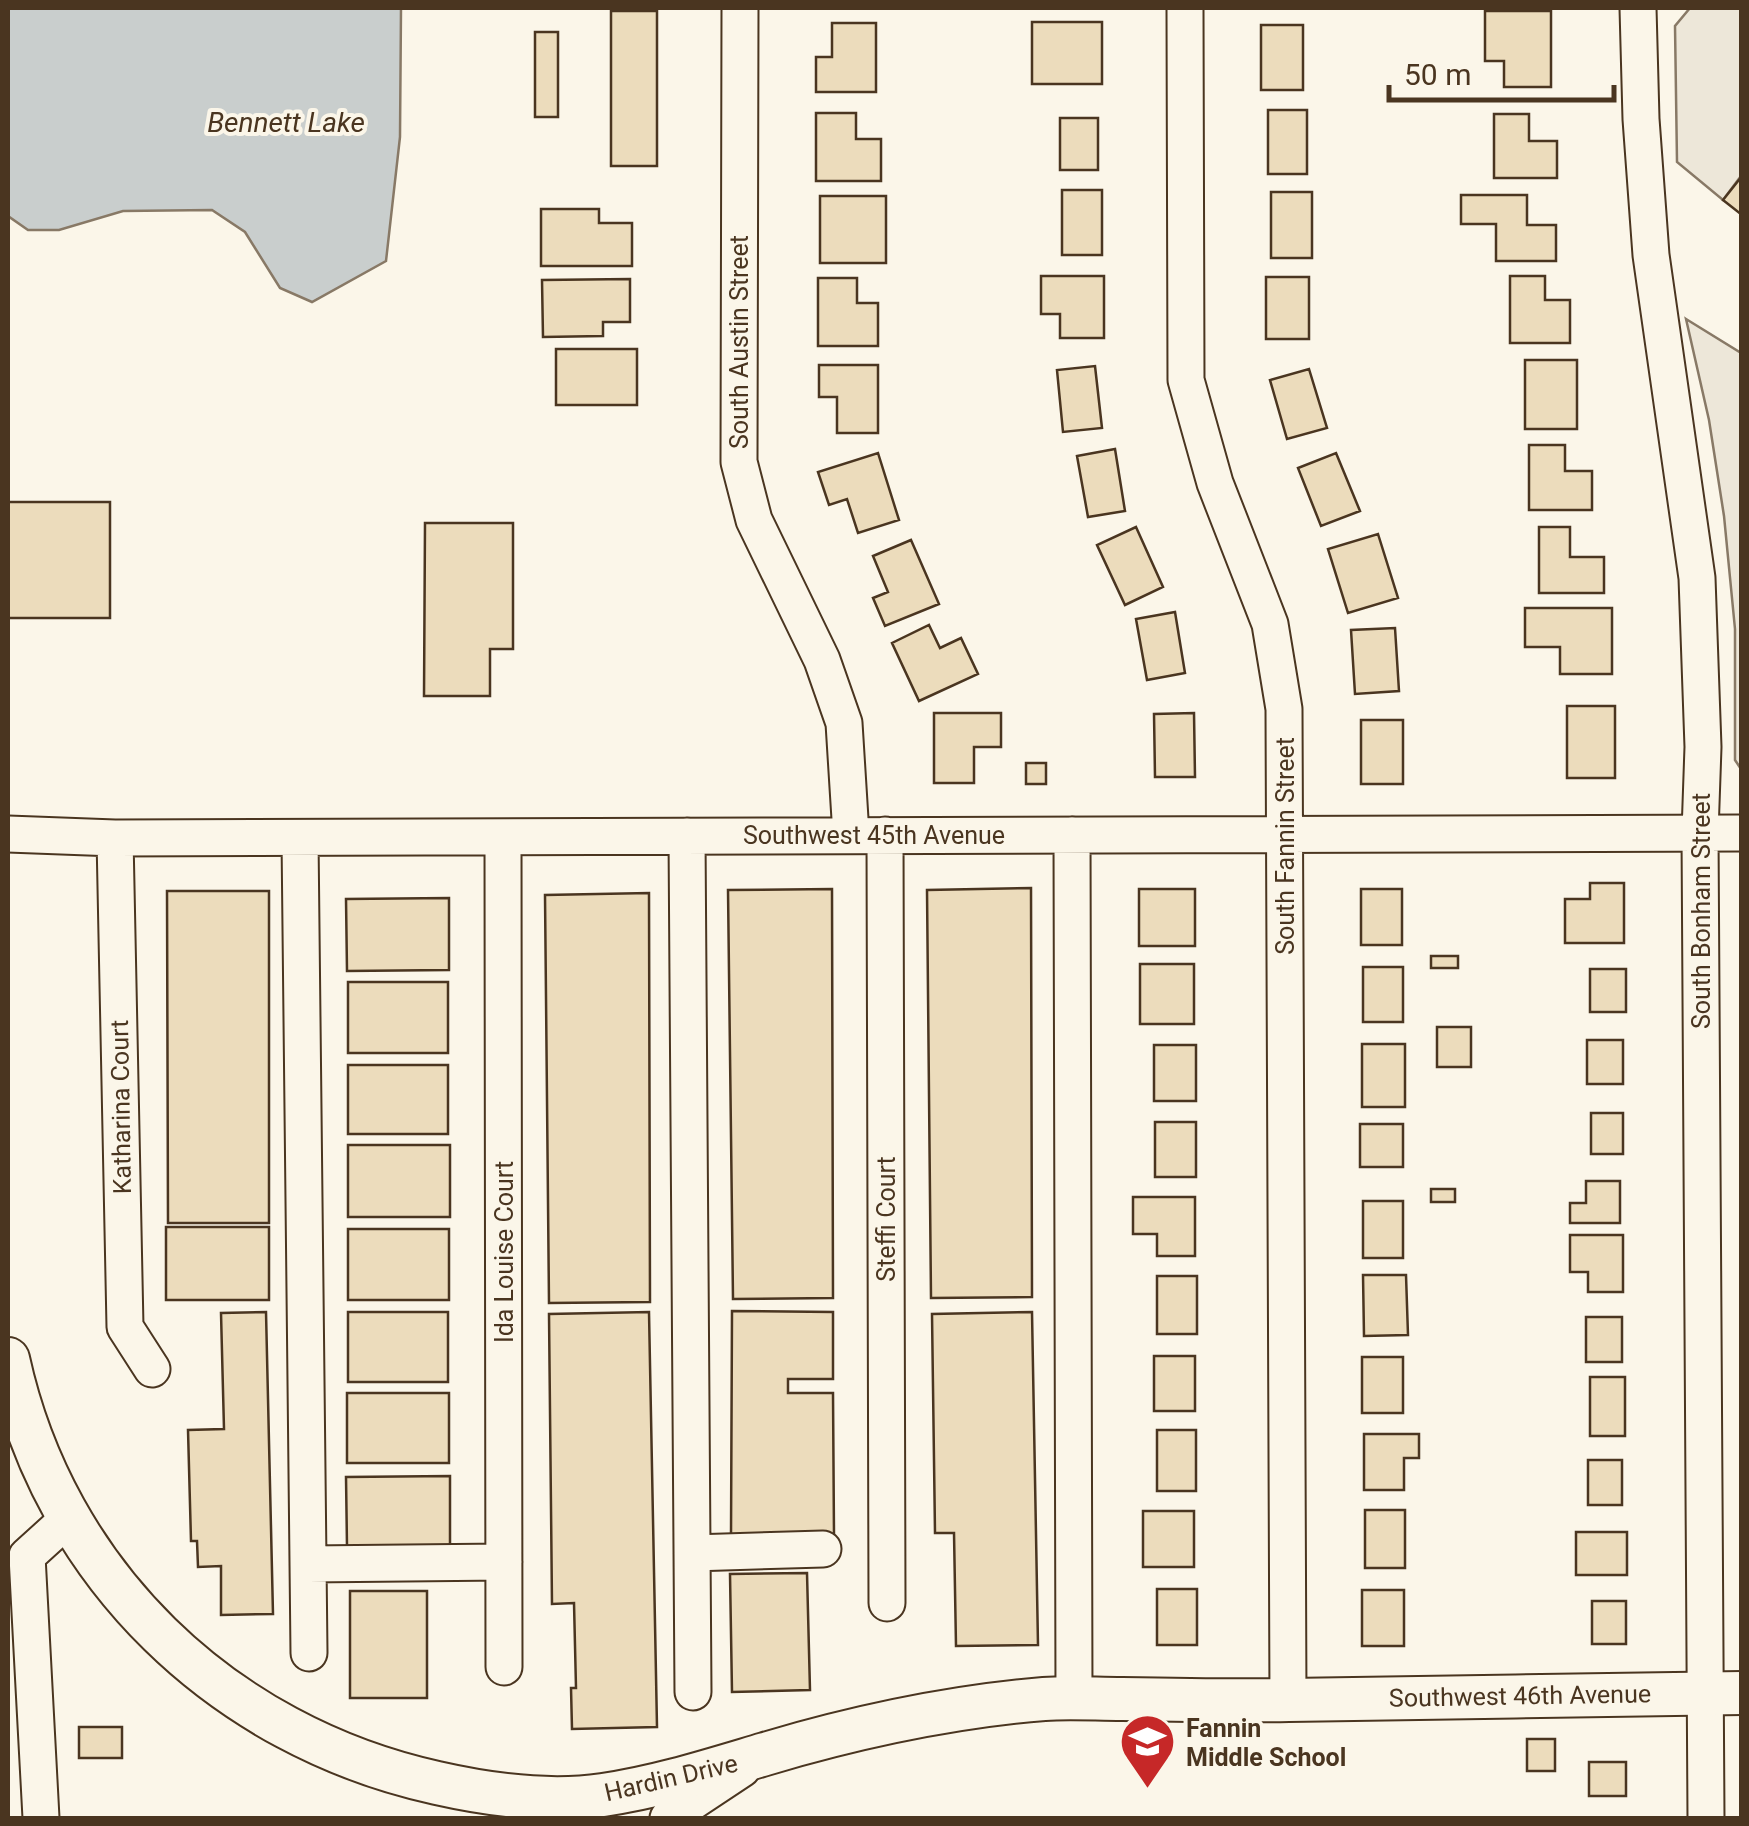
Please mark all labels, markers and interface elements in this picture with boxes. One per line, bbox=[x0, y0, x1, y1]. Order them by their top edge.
scale bar bbox=[1389, 40, 1614, 102]
text: 50 m bbox=[1404, 57, 1471, 92]
water label: Bennett Lake bbox=[207, 106, 365, 139]
street label: South Austin Street bbox=[725, 235, 754, 449]
street label: South Fannin Street bbox=[1271, 737, 1300, 955]
street label: South Bonham Street bbox=[1687, 793, 1716, 1029]
street label: Southwest 45th Avenue bbox=[743, 821, 1005, 850]
street label: Katharina Court bbox=[105, 1019, 137, 1195]
street label: Steffi Court bbox=[872, 1156, 901, 1282]
street label: Ida Louise Court bbox=[490, 1161, 519, 1343]
street label: Southwest 46th Avenue bbox=[1389, 1679, 1651, 1713]
school or university icon: Fannin Middle School bbox=[1117, 1712, 1177, 1791]
place label: Fannin Middle School bbox=[1186, 1714, 1346, 1772]
street label: Hardin Drive bbox=[601, 1749, 741, 1807]

